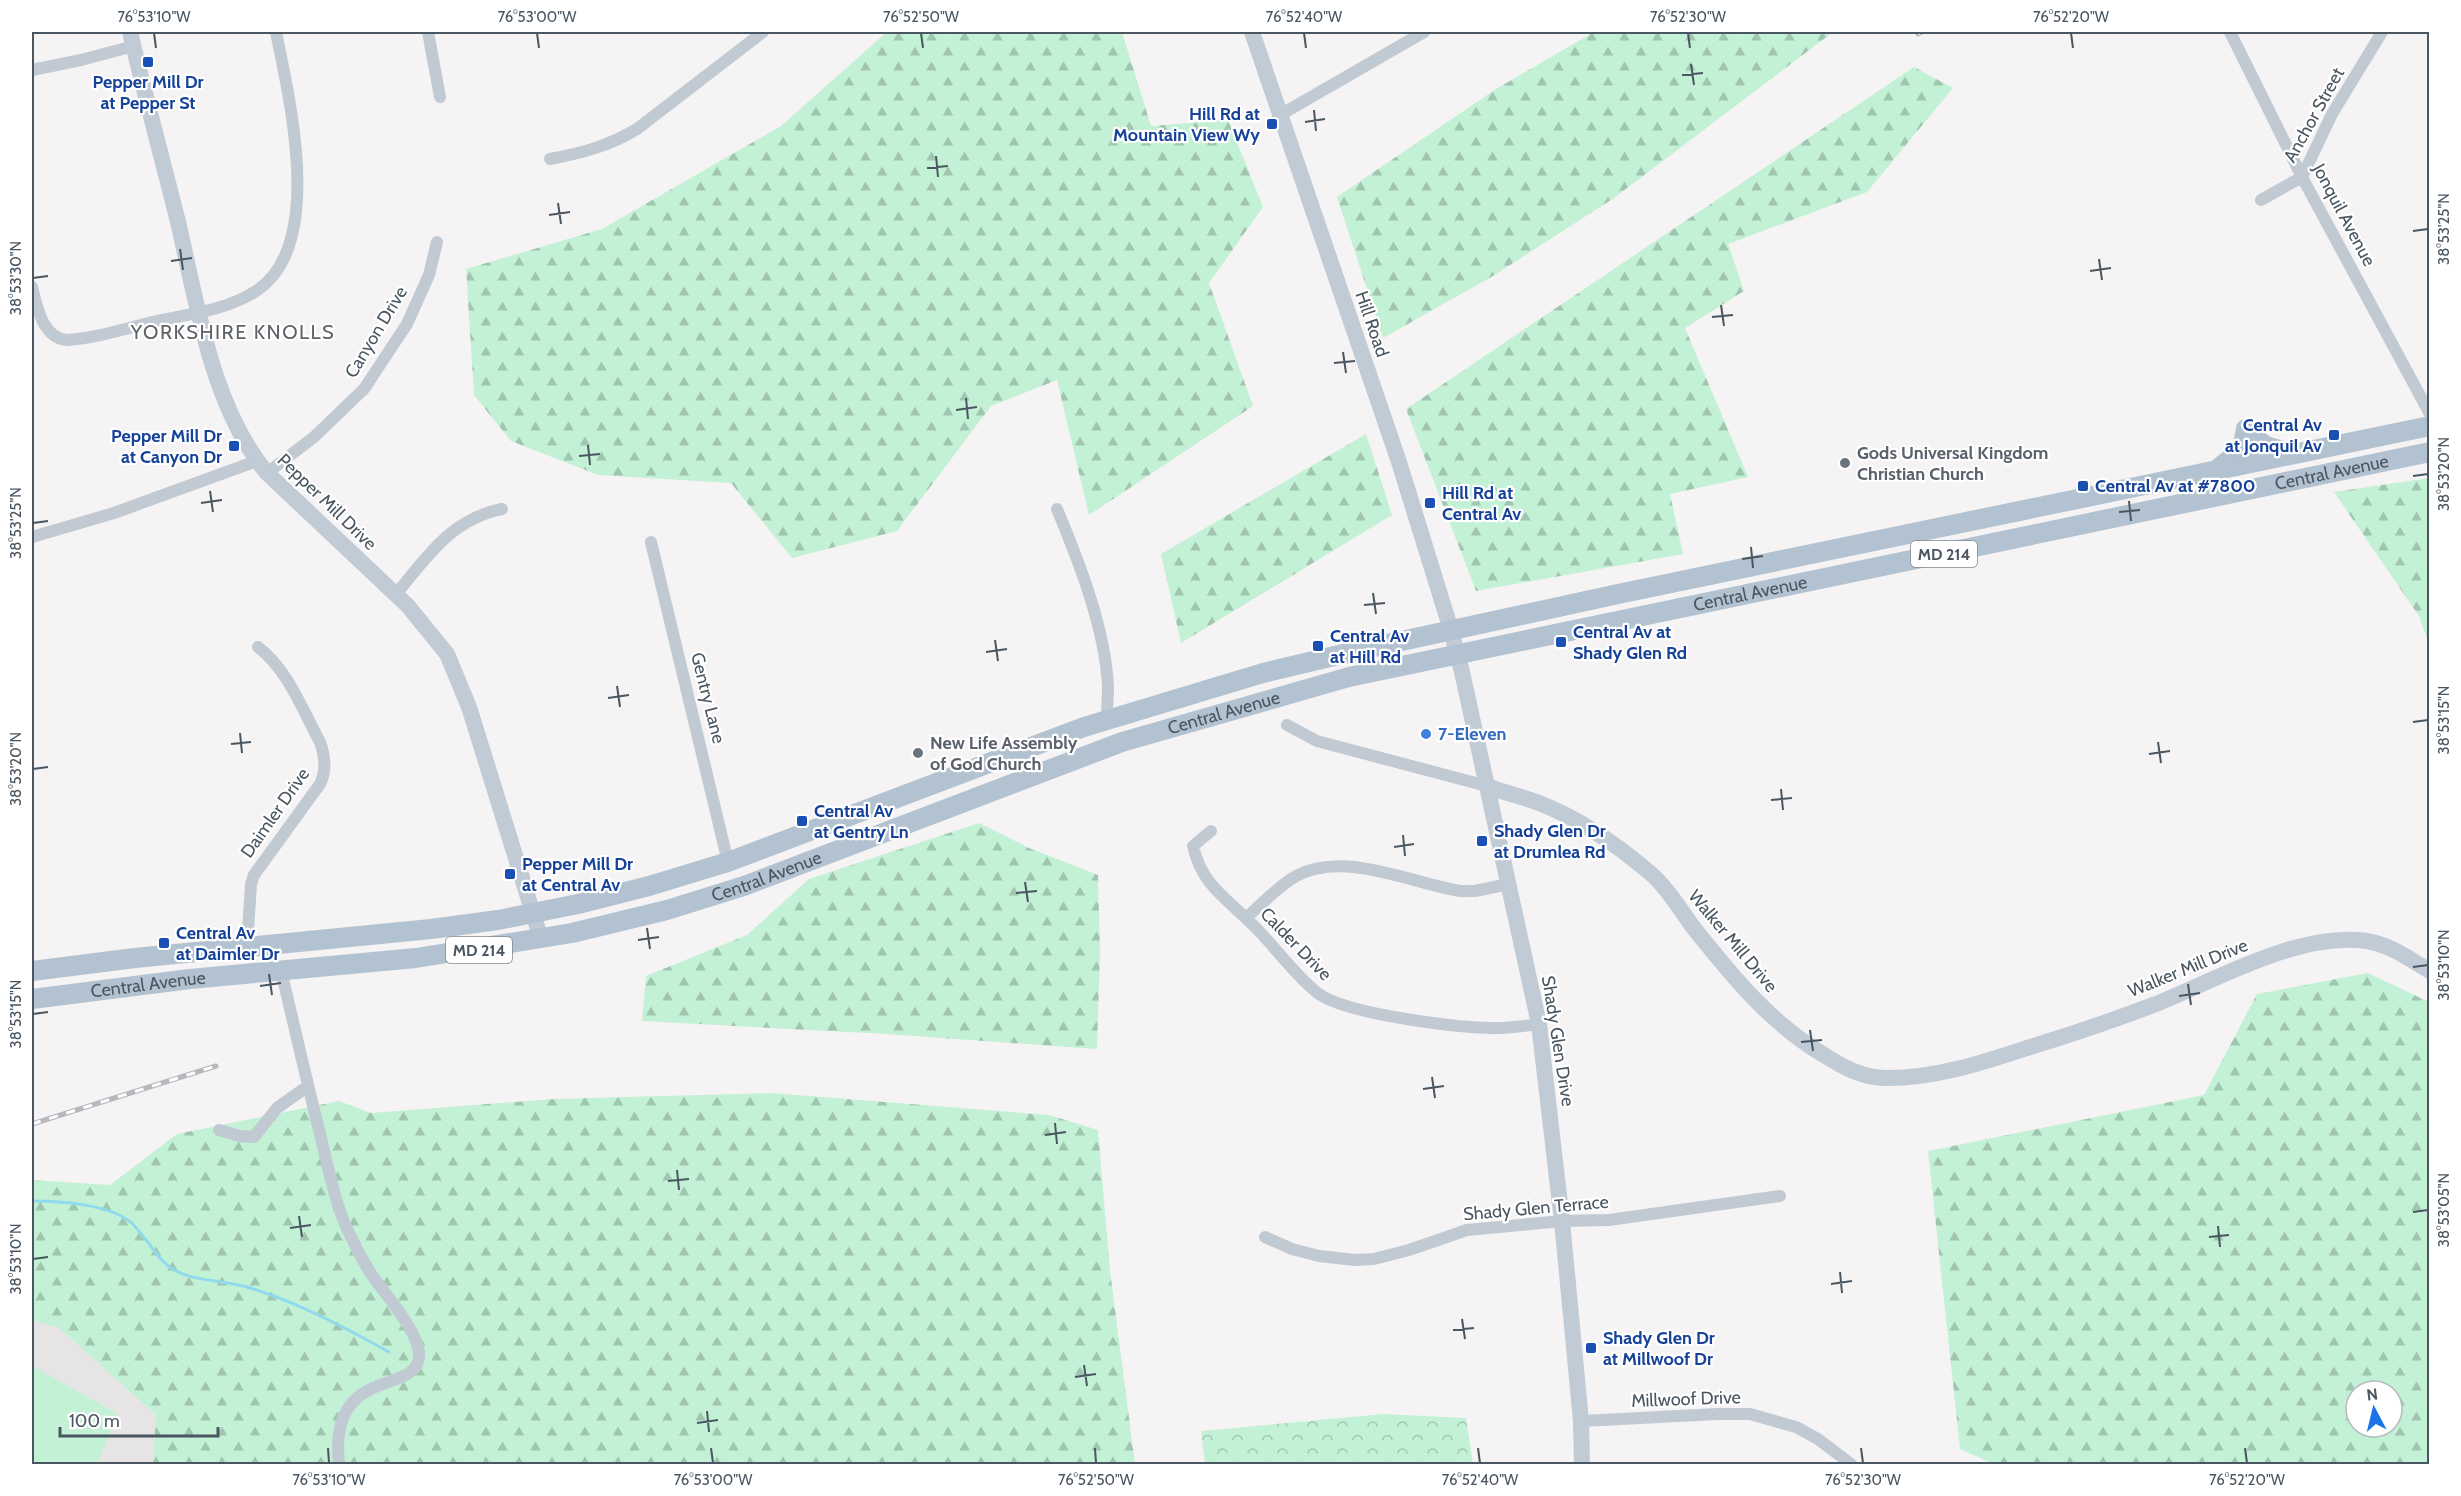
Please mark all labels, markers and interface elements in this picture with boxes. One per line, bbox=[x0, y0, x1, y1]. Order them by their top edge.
text: 76°53'10"W bbox=[117, 8, 191, 26]
text: 76°53'00"W bbox=[498, 8, 577, 26]
text: 76°52'50"W bbox=[883, 8, 960, 26]
text: 76°52'40"W bbox=[1266, 8, 1343, 26]
text: 76°52'30"W bbox=[1650, 8, 1727, 26]
text: 76°52'20"W bbox=[2033, 8, 2110, 26]
marker: Pepper Mill Dr at Pepper St bbox=[141, 55, 155, 69]
street label: Anchor Street bbox=[2279, 64, 2349, 166]
place label: Pepper Mill Dr at Pepper St bbox=[92, 71, 204, 114]
place label: Hill Rd at Mountain View Wy bbox=[1113, 103, 1260, 146]
marker: Hill Rd at Mountain View Wy bbox=[1265, 117, 1279, 131]
street label: Jonquil Avenue bbox=[2307, 159, 2380, 270]
text: 38°53'25"N bbox=[2435, 193, 2453, 265]
text: 38°53'30"N bbox=[7, 241, 25, 315]
street label: Canyon Drive bbox=[340, 282, 412, 382]
street label: Hill Road bbox=[1351, 288, 1393, 360]
district label: YORKSHIRE KNOLLS bbox=[130, 320, 335, 344]
place label: Central Av at Jonquil Av bbox=[2225, 414, 2322, 457]
place label: Pepper Mill Dr at Canyon Dr bbox=[111, 425, 222, 468]
marker: Central Av at Jonquil Av bbox=[2327, 428, 2341, 442]
text: 38°53'20"N bbox=[2435, 437, 2453, 511]
marker: Pepper Mill Dr at Canyon Dr bbox=[227, 439, 241, 453]
place label: Gods Universal Kingdom Christian Church bbox=[1857, 442, 2048, 485]
street label: Pepper Mill Drive bbox=[273, 449, 381, 555]
street label: Central Avenue bbox=[2273, 450, 2391, 495]
marker: Gods Universal Kingdom Christian Church bbox=[1838, 456, 1852, 470]
place label: Central Av at #7800 bbox=[2095, 475, 2256, 497]
marker: Central Av at #7800 bbox=[2076, 479, 2090, 493]
place label: Hill Rd at Central Av bbox=[1442, 482, 1521, 525]
text: 38°53'25"N bbox=[7, 487, 25, 559]
marker: Hill Rd at Central Av bbox=[1423, 496, 1437, 510]
road number: MD 214 bbox=[1911, 541, 1977, 567]
street label: Central Avenue bbox=[1691, 571, 1809, 616]
place label: Central Av at Shady Glen Rd bbox=[1573, 621, 1687, 664]
place label: Central Av at Hill Rd bbox=[1330, 625, 1409, 668]
marker: Central Av at Shady Glen Rd bbox=[1554, 635, 1568, 649]
marker: Central Av at Hill Rd bbox=[1311, 639, 1325, 653]
street label: Gentry Lane bbox=[686, 650, 730, 746]
street label: Central Avenue bbox=[1165, 686, 1282, 739]
text: 38°53'15"N bbox=[2435, 686, 2453, 754]
place label: 7-Eleven bbox=[1438, 723, 1506, 745]
marker: 7-Eleven bbox=[1419, 727, 1433, 741]
text: 38°53'20"N bbox=[7, 732, 25, 806]
place label: New Life Assembly of God Church bbox=[930, 732, 1078, 775]
marker: New Life Assembly of God Church bbox=[911, 746, 925, 760]
street label: Daimler Drive bbox=[236, 764, 314, 862]
place label: Central Av at Gentry Ln bbox=[814, 800, 909, 843]
marker: Central Av at Gentry Ln bbox=[795, 814, 809, 828]
place label: Shady Glen Dr at Drumlea Rd bbox=[1494, 820, 1606, 863]
marker: Shady Glen Dr at Drumlea Rd bbox=[1475, 834, 1489, 848]
street label: Central Avenue bbox=[709, 846, 825, 906]
place label: Pepper Mill Dr at Central Av bbox=[522, 853, 633, 896]
marker: Pepper Mill Dr at Central Av bbox=[503, 867, 517, 881]
street label: Walker Mill Drive bbox=[1684, 885, 1782, 997]
street label: Calder Drive bbox=[1256, 903, 1336, 985]
place label: Central Av at Daimler Dr bbox=[176, 922, 280, 965]
text: 38°53'10"N bbox=[2435, 929, 2453, 1001]
street label: Walker Mill Drive bbox=[2125, 934, 2251, 1002]
marker: Central Av at Daimler Dr bbox=[157, 936, 171, 950]
road number: MD 214 bbox=[446, 937, 512, 963]
street label: Central Avenue bbox=[89, 967, 207, 1002]
street label: Shady Glen Drive bbox=[1537, 974, 1579, 1108]
text: 38°53'15"N bbox=[7, 980, 25, 1048]
text: 38°53'05"N bbox=[2435, 1173, 2453, 1247]
street label: Shady Glen Terrace bbox=[1462, 1191, 1610, 1225]
text: 38°53'10"N bbox=[7, 1223, 25, 1295]
place label: Shady Glen Dr at Millwoof Dr bbox=[1603, 1327, 1715, 1370]
marker: Shady Glen Dr at Millwoof Dr bbox=[1584, 1341, 1598, 1355]
north arrow bbox=[2344, 1379, 2404, 1439]
text: N bbox=[2365, 1384, 2379, 1405]
street label: Millwoof Drive bbox=[1631, 1386, 1741, 1412]
scale bar bbox=[60, 1400, 218, 1438]
text: 100 m bbox=[69, 1410, 120, 1432]
text: 76°53'10"W bbox=[292, 1471, 366, 1489]
text: 76°53'00"W bbox=[674, 1471, 753, 1489]
text: 76°52'50"W bbox=[1058, 1471, 1135, 1489]
text: 76°52'40"W bbox=[1442, 1471, 1519, 1489]
text: 76°52'30"W bbox=[1825, 1471, 1902, 1489]
text: 76°52'20"W bbox=[2209, 1471, 2286, 1489]

